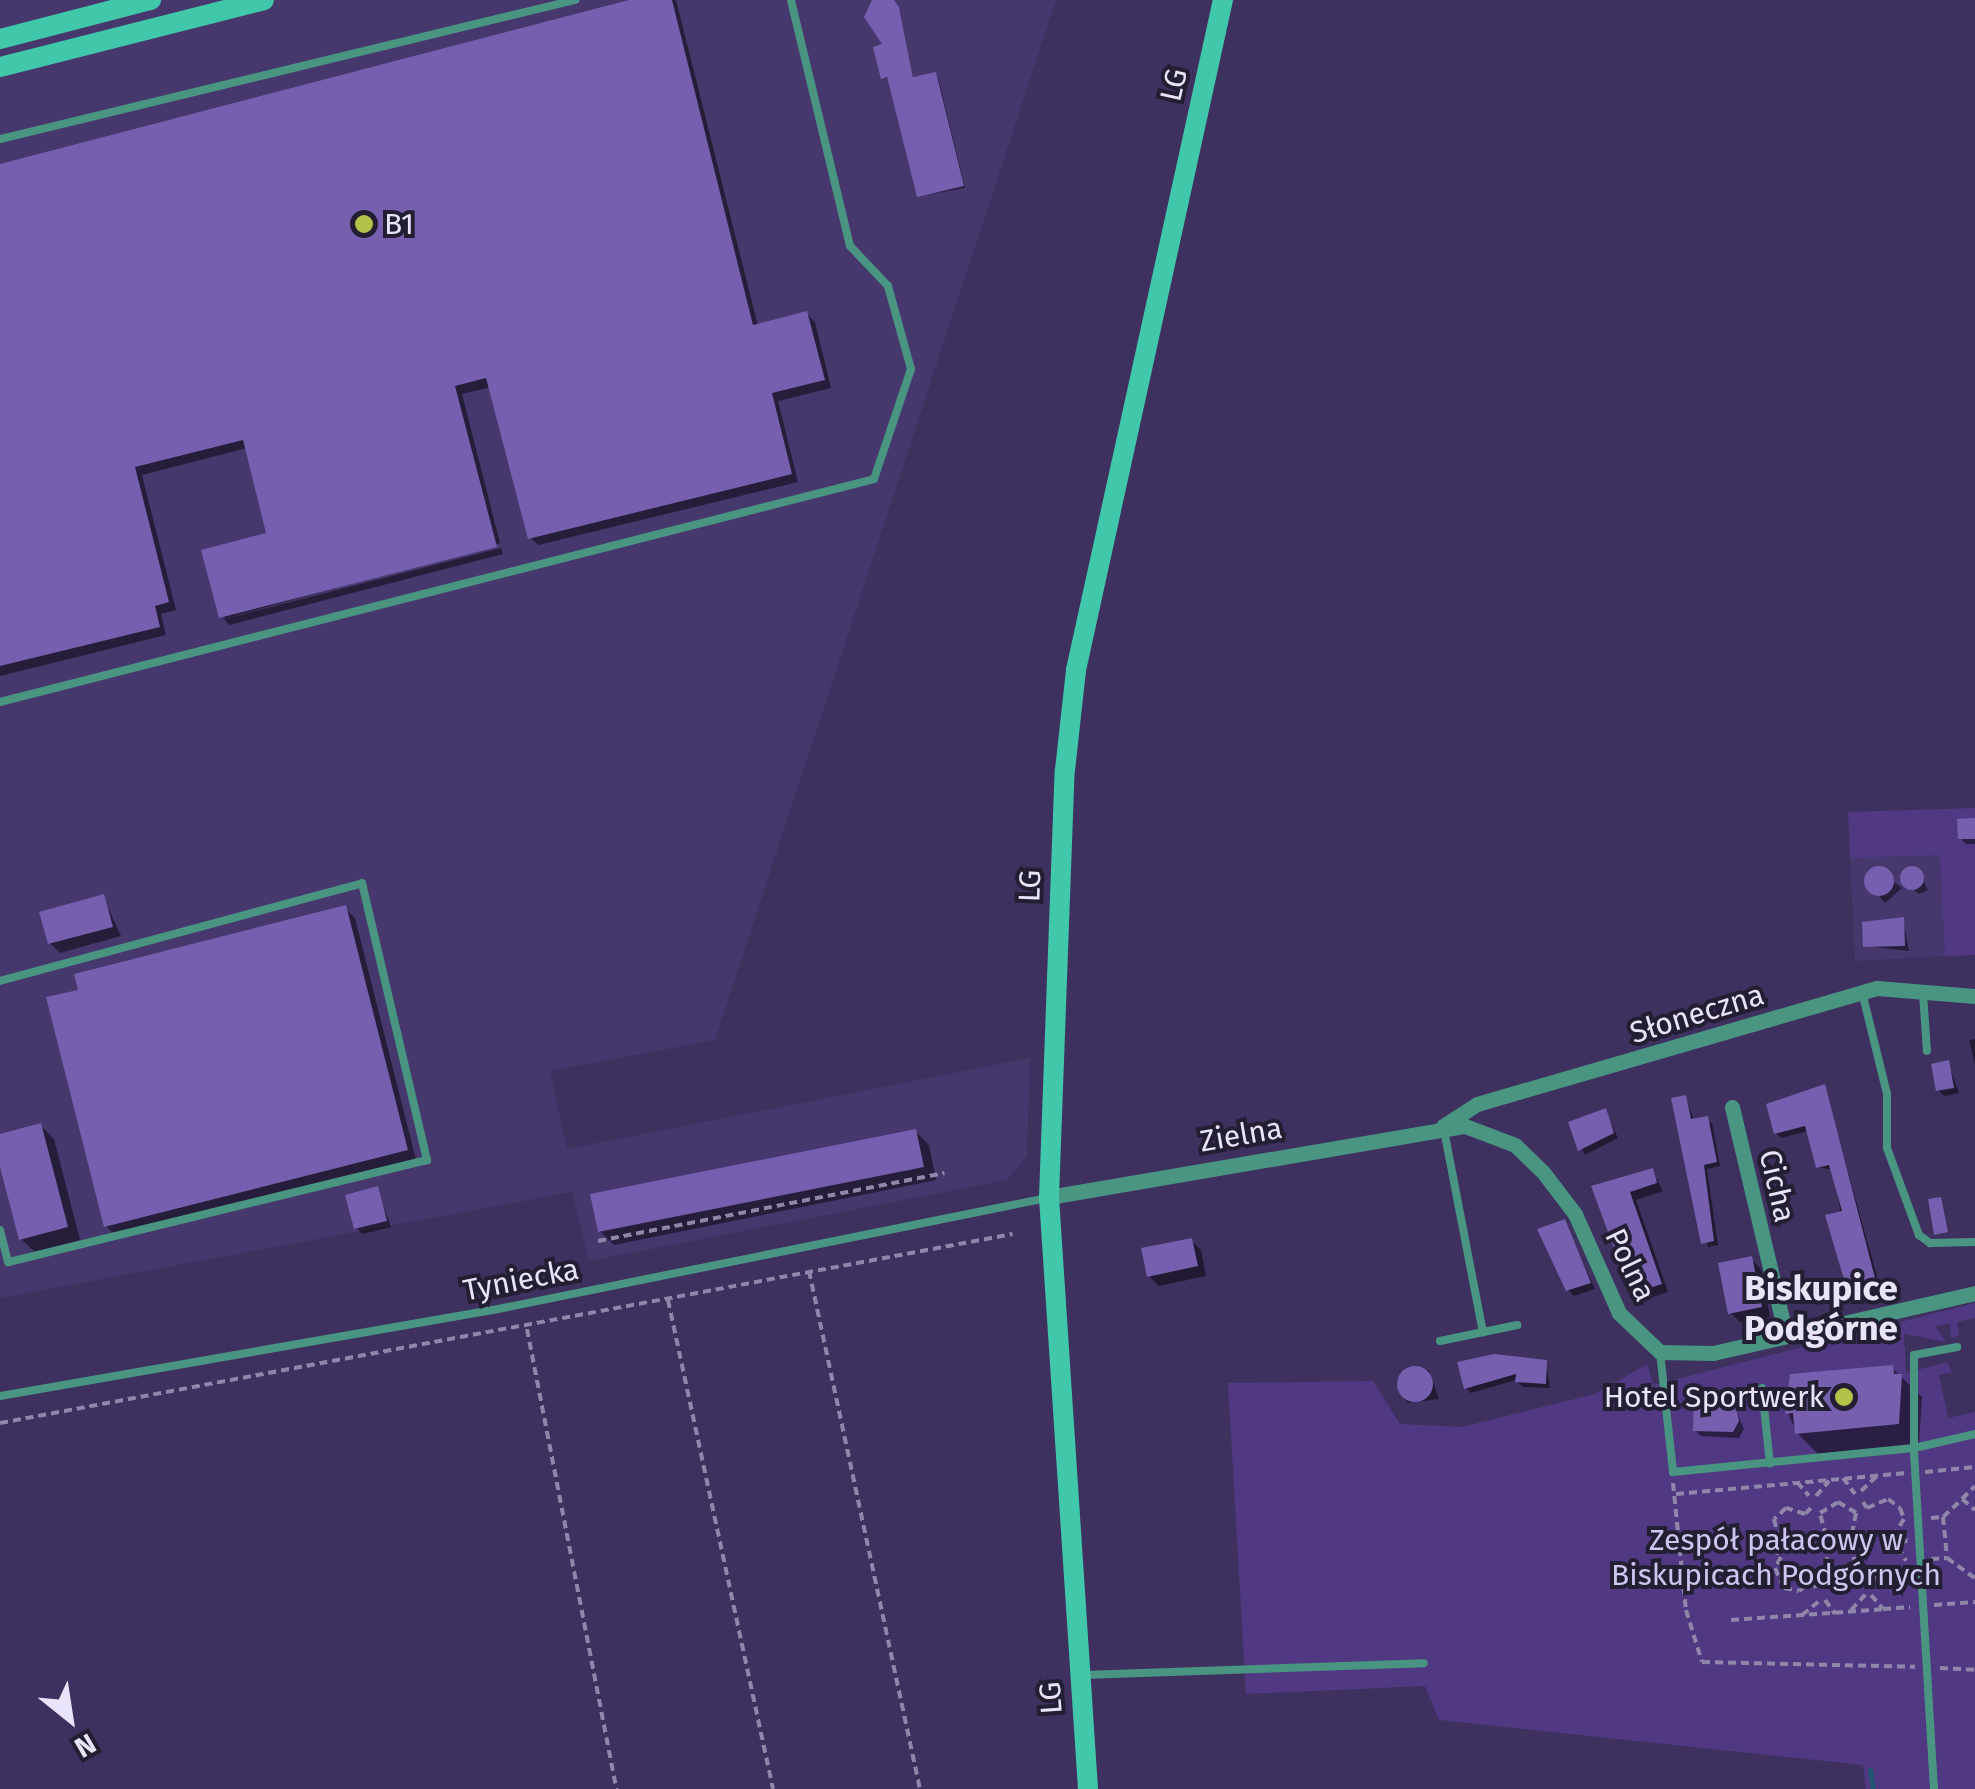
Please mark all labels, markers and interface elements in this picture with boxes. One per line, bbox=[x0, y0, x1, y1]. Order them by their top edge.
street label: LG bbox=[1153, 65, 1195, 105]
place label: B1 bbox=[384, 206, 414, 242]
marker: B1 bbox=[353, 213, 375, 235]
street label: LG bbox=[1011, 869, 1049, 903]
street label: Słoneczna bbox=[1626, 977, 1768, 1051]
street label: Zielna bbox=[1197, 1110, 1285, 1160]
street label: Cicha bbox=[1751, 1146, 1803, 1226]
street label: Polna bbox=[1597, 1223, 1663, 1307]
street label: Tyniecka bbox=[460, 1251, 582, 1309]
district label: Biskupice Podgórne bbox=[1744, 1267, 1898, 1349]
place label: Hotel Sportwerk bbox=[1604, 1379, 1824, 1415]
marker: Hotel Sportwerk bbox=[1833, 1386, 1855, 1408]
park label: Zespół pałacowy w Biskupicach Podgórnych bbox=[1611, 1522, 1941, 1592]
north arrow bbox=[20, 1669, 120, 1769]
street label: LG bbox=[1032, 1681, 1070, 1715]
text: N bbox=[69, 1726, 102, 1764]

